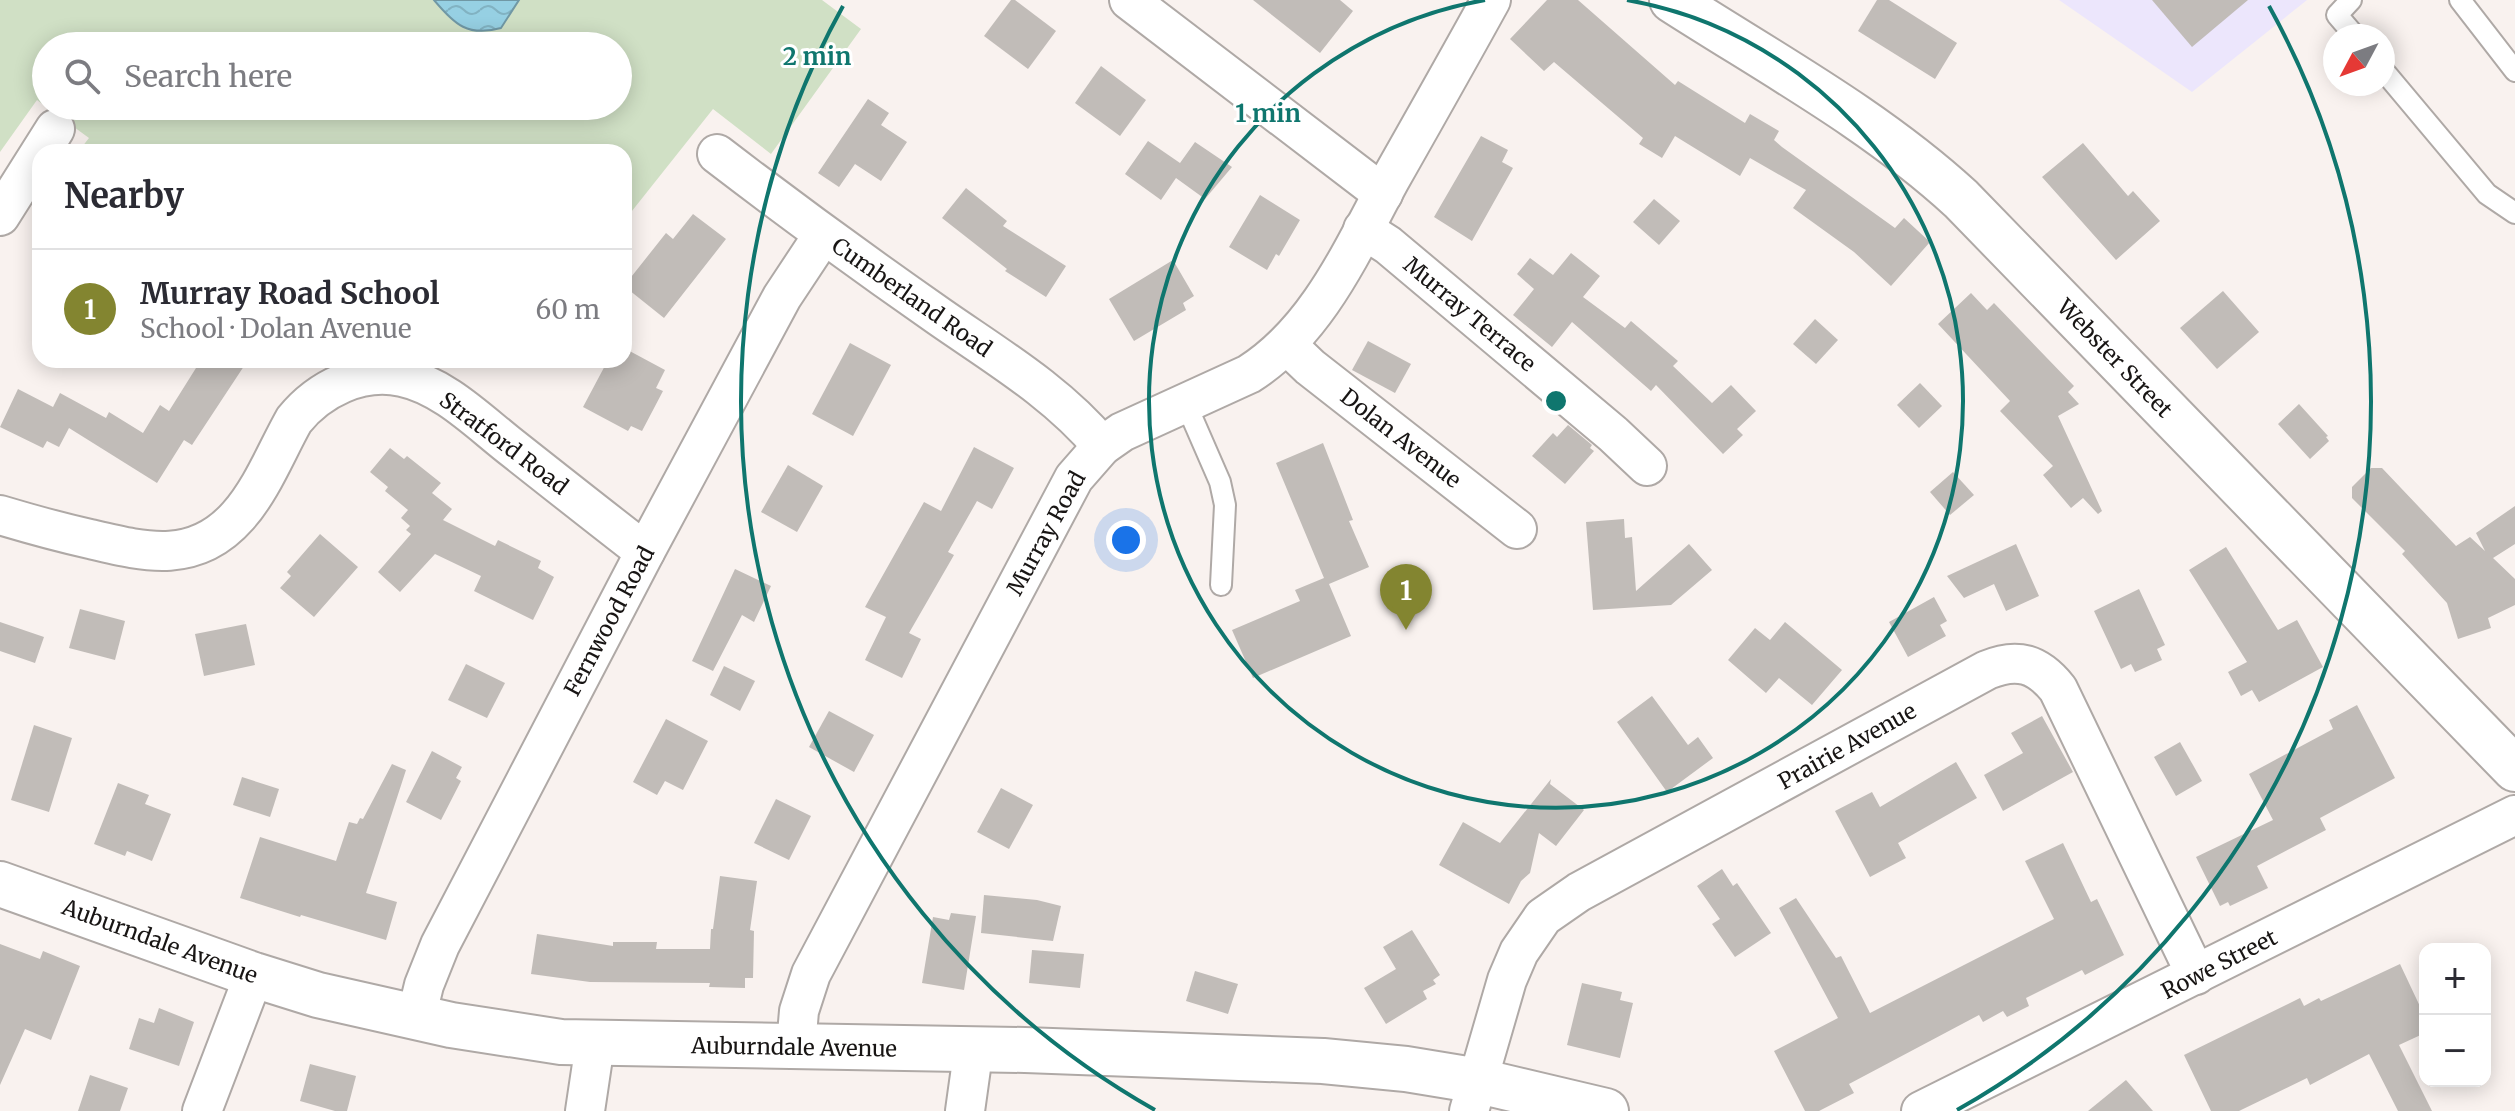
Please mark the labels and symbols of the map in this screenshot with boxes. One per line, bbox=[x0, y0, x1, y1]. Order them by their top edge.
north arrow bbox=[2323, 24, 2395, 96]
text: 2 min bbox=[783, 41, 851, 72]
text: 1 min bbox=[1235, 98, 1301, 129]
street label: Cumberland Road bbox=[827, 231, 997, 363]
street label: Murray Terrace bbox=[1398, 251, 1542, 377]
street label: Webster Street bbox=[2051, 292, 2179, 423]
street label: Dolan Avenue bbox=[1335, 382, 1467, 494]
street label: Stratford Road bbox=[434, 386, 574, 500]
centre of rings bbox=[1542, 387, 1570, 415]
street label: Murray Road bbox=[1000, 466, 1092, 600]
your location bbox=[1106, 520, 1146, 560]
street label: Fernwood Road bbox=[558, 541, 660, 701]
pin: 1 bbox=[1380, 564, 1432, 630]
street label: Prairie Avenue bbox=[1773, 697, 1921, 795]
street label: Auburndale Avenue bbox=[57, 892, 262, 989]
street label: Rowe Street bbox=[2156, 923, 2282, 1005]
street label: Auburndale Avenue bbox=[690, 1031, 897, 1063]

